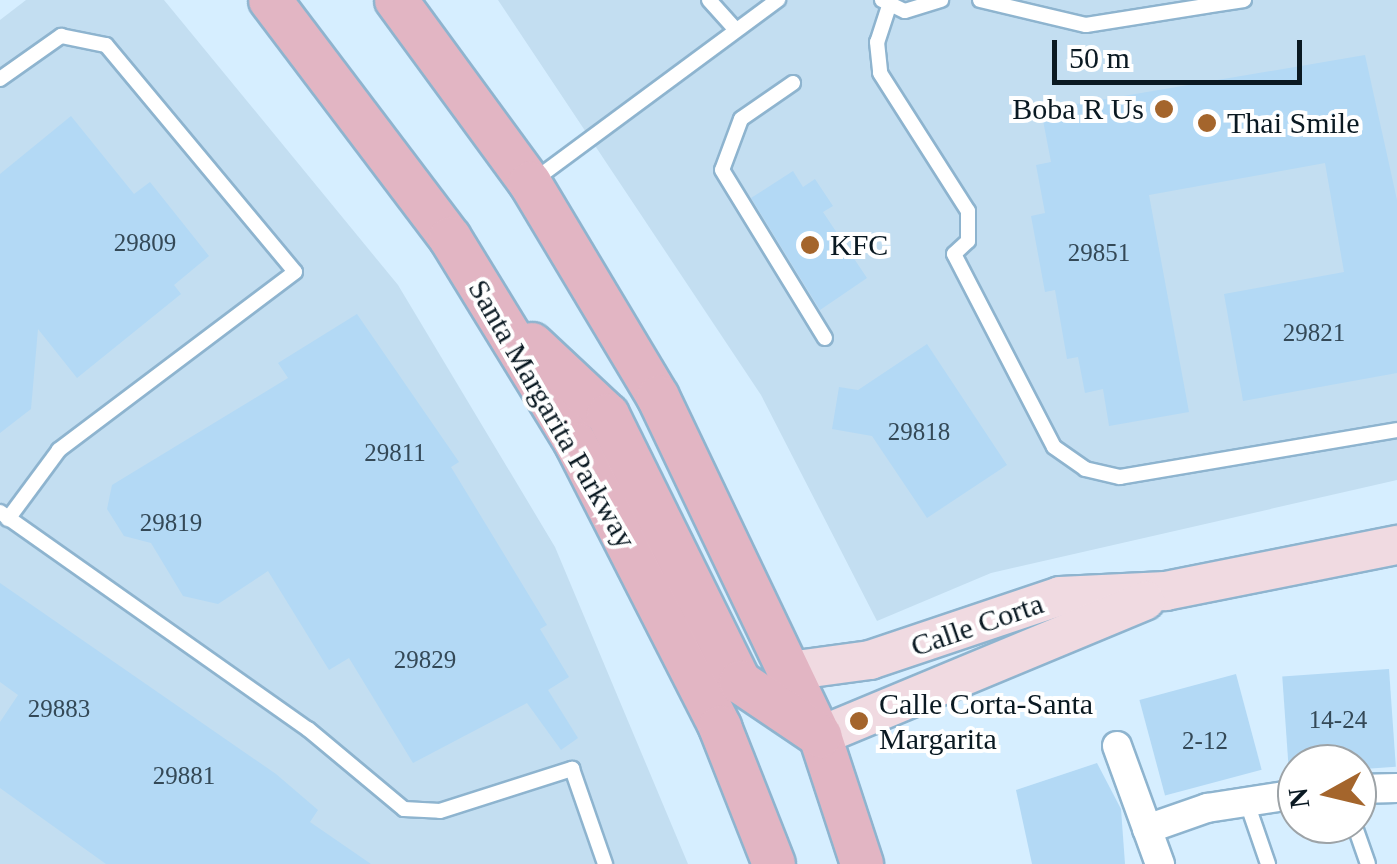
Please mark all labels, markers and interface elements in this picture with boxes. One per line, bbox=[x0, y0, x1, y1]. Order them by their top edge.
scale bar bbox=[1057, 20, 1307, 82]
text: 50 m bbox=[1069, 41, 1130, 74]
place label: Boba R Us bbox=[1012, 91, 1144, 127]
marker: Boba R Us bbox=[1153, 98, 1175, 120]
place label: Thai Smile bbox=[1227, 105, 1359, 141]
marker: Thai Smile bbox=[1196, 112, 1218, 134]
place label: KFC bbox=[830, 227, 888, 263]
house number: 29809 bbox=[114, 228, 176, 258]
marker: KFC bbox=[799, 234, 821, 256]
house number: 29851 bbox=[1068, 238, 1130, 268]
street label: Santa Margarita Parkway bbox=[460, 273, 644, 555]
house number: 29821 bbox=[1283, 318, 1345, 348]
house number: 29818 bbox=[888, 417, 950, 447]
house number: 29811 bbox=[364, 438, 426, 468]
house number: 29819 bbox=[140, 508, 202, 538]
street label: Calle Corta bbox=[906, 586, 1048, 664]
house number: 29829 bbox=[394, 645, 456, 675]
place label: Calle Corta-Santa Margarita bbox=[879, 686, 1093, 756]
house number: 29883 bbox=[28, 694, 90, 724]
house number: 14-24 bbox=[1309, 705, 1367, 735]
marker: Calle Corta-Santa Margarita bbox=[848, 710, 870, 732]
house number: 2-12 bbox=[1182, 726, 1228, 756]
north arrow bbox=[1277, 744, 1377, 844]
house number: 29881 bbox=[153, 761, 215, 791]
text: N bbox=[1282, 786, 1316, 810]

